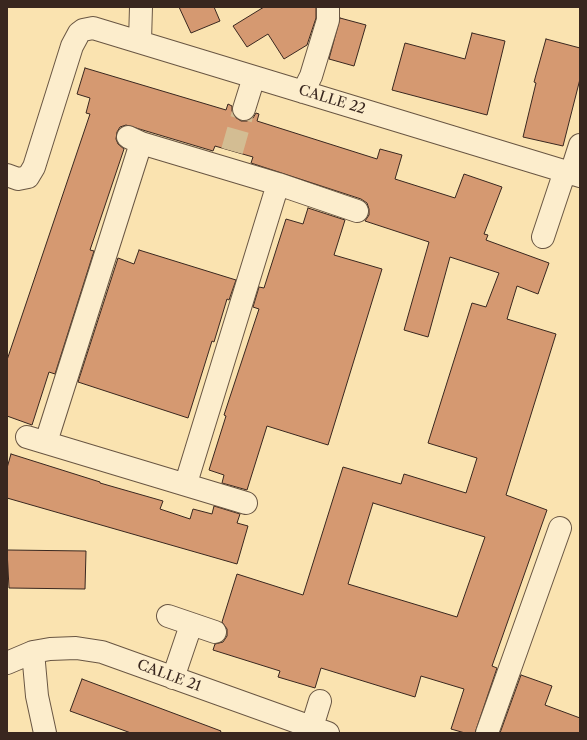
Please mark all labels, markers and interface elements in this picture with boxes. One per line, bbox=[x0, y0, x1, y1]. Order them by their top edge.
street label: CALLE 22 bbox=[297, 82, 367, 118]
street label: CALLE 21 bbox=[135, 657, 203, 695]

